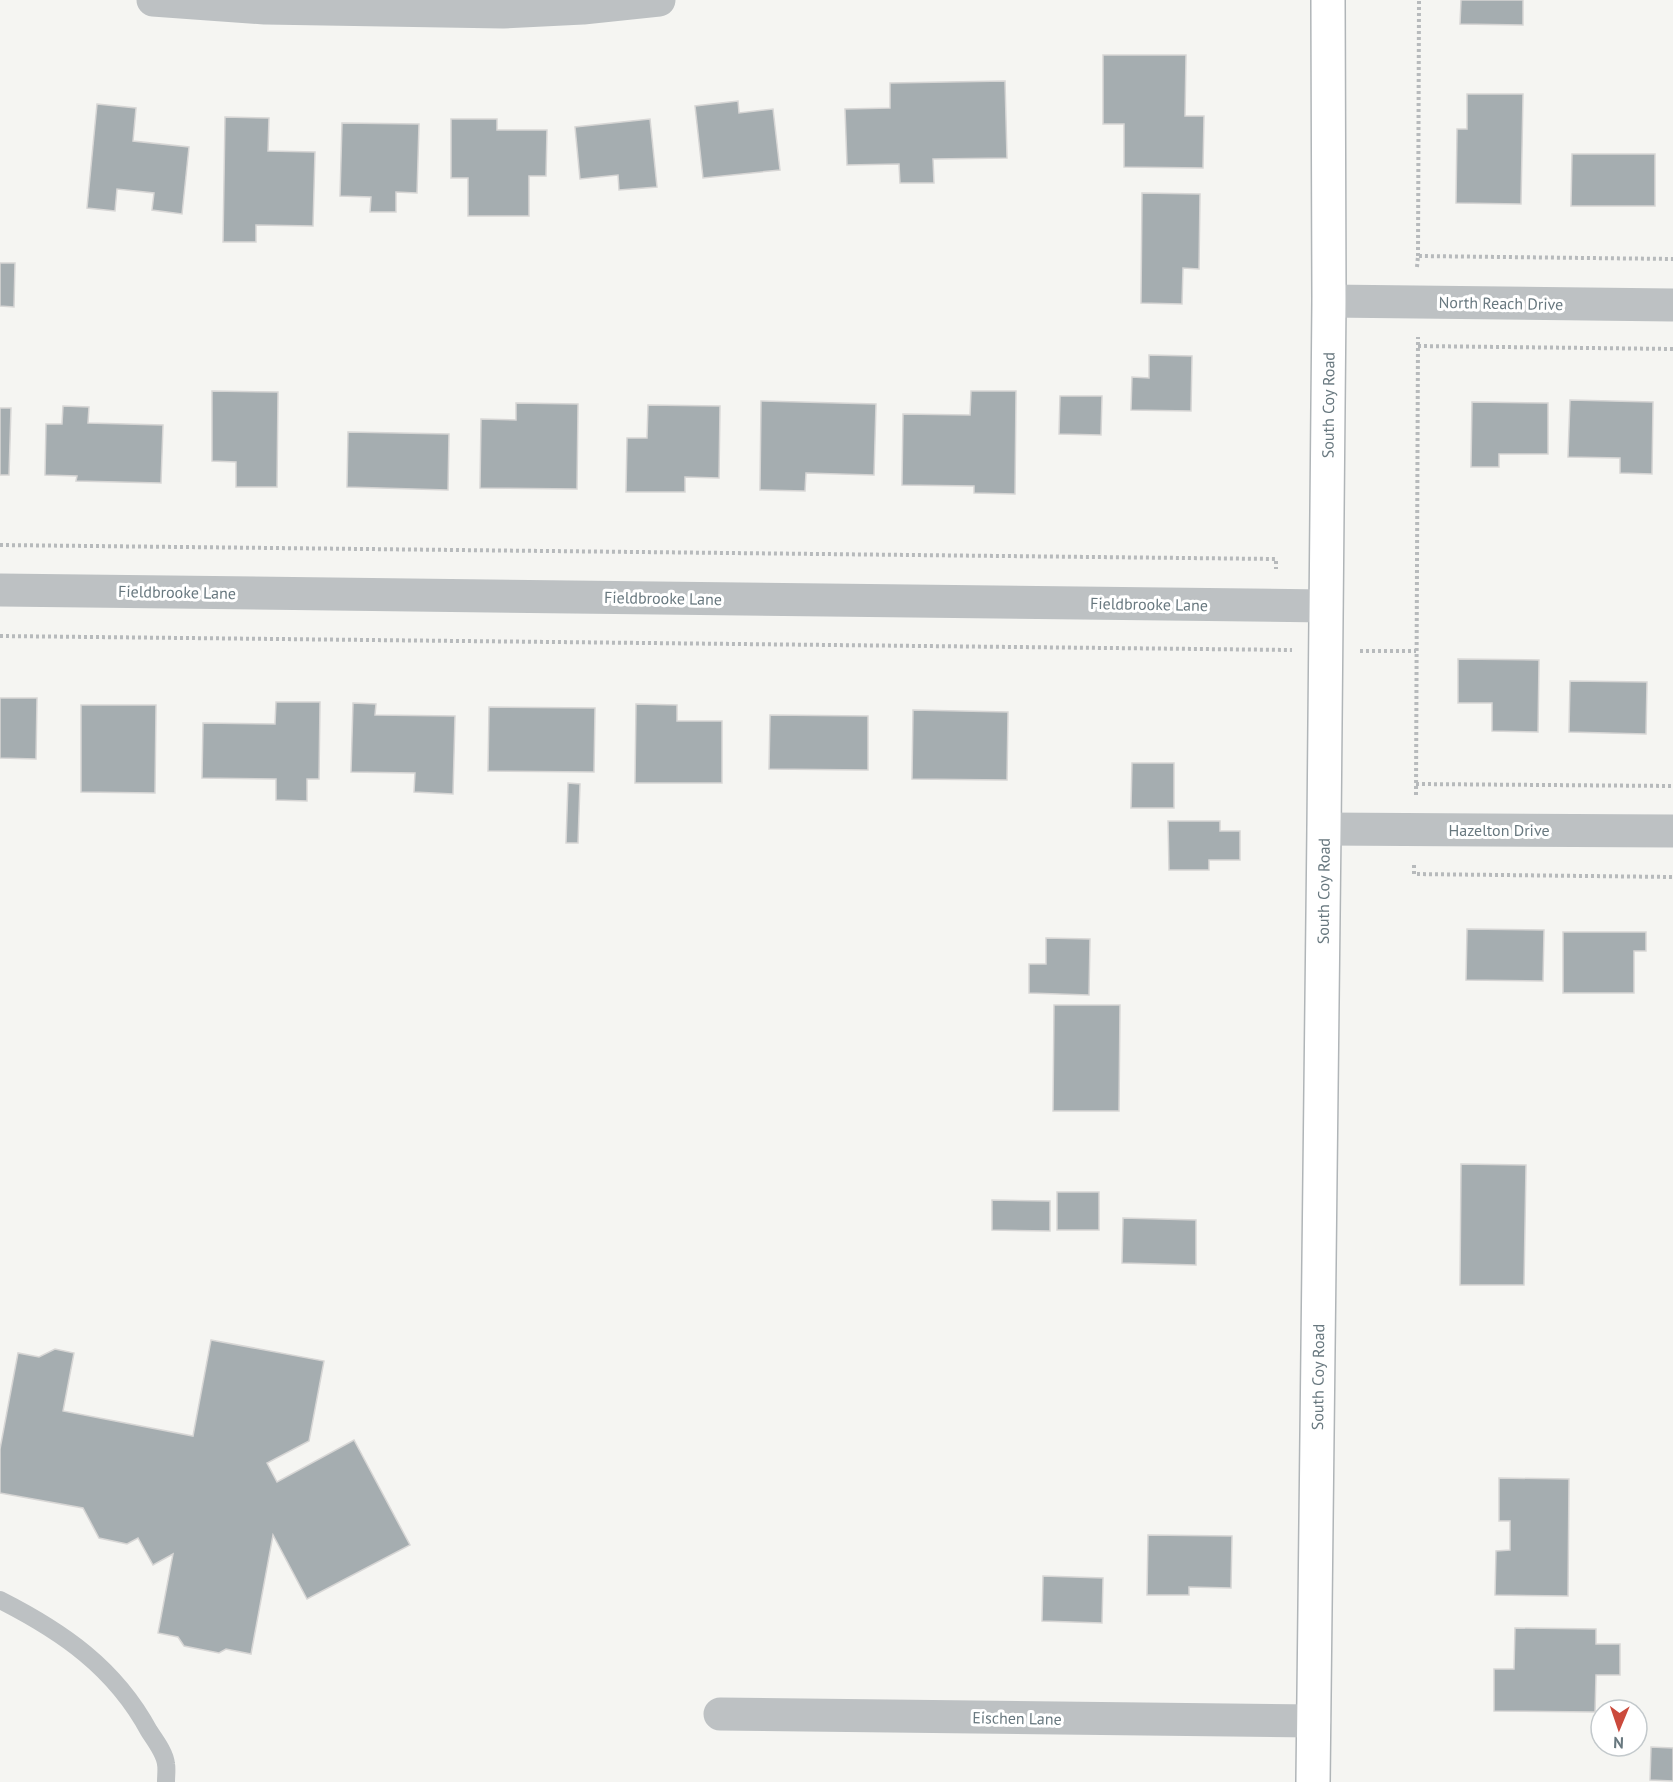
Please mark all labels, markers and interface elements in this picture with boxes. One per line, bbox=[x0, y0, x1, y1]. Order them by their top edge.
street label: North Reach Drive bbox=[1439, 292, 1563, 314]
street label: South Coy Road bbox=[1318, 352, 1339, 458]
street label: Fieldbrooke Lane bbox=[118, 581, 236, 603]
street label: Fieldbrooke Lane bbox=[604, 587, 722, 609]
street label: Fieldbrooke Lane bbox=[1090, 593, 1208, 615]
street label: Hazelton Drive bbox=[1448, 820, 1550, 840]
street label: South Coy Road bbox=[1313, 838, 1334, 944]
street label: South Coy Road bbox=[1307, 1324, 1328, 1430]
north arrow bbox=[1589, 1698, 1649, 1758]
street label: Eischen Lane bbox=[972, 1707, 1062, 1729]
text: N bbox=[1613, 1733, 1624, 1753]

